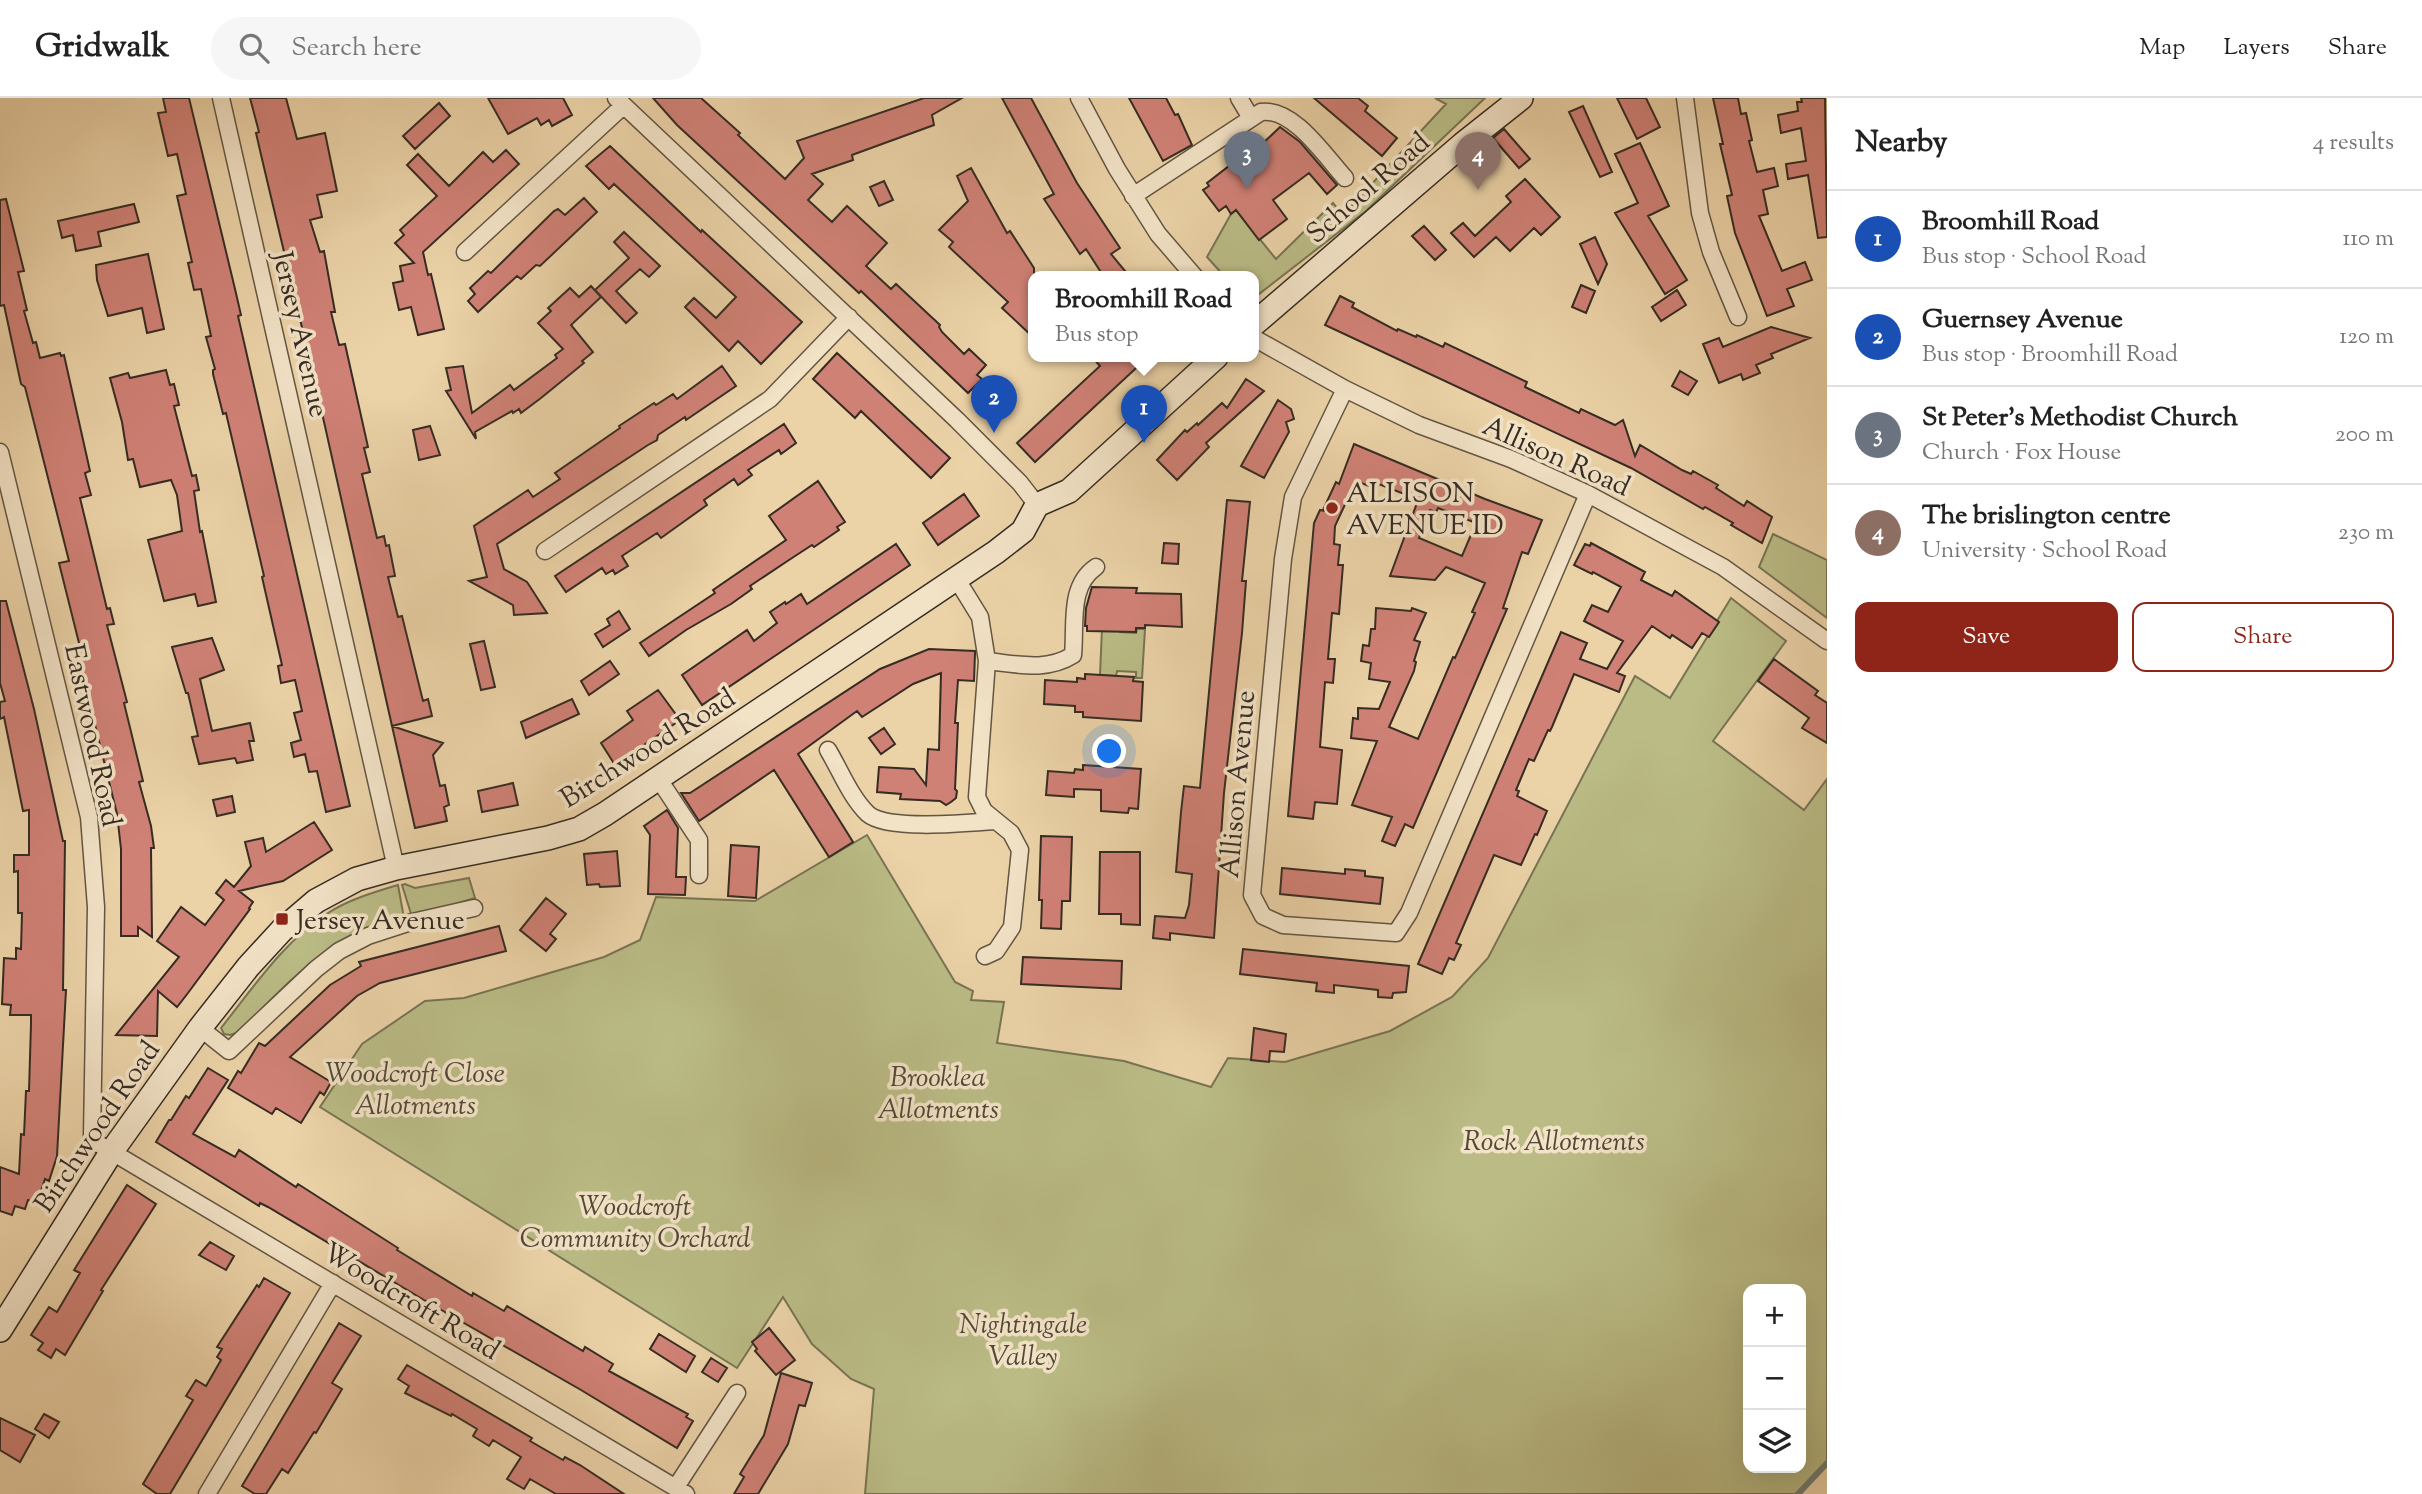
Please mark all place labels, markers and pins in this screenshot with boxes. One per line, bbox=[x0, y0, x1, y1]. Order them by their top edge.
pin: 3 bbox=[1224, 131, 1270, 189]
pin: 4 bbox=[1455, 132, 1501, 190]
pin: 2 bbox=[971, 375, 1017, 433]
pin: 1 bbox=[1121, 385, 1167, 443]
place label: ALLISON AVENUE ID bbox=[1346, 475, 1504, 547]
marker: ALLISON AVENUE ID bbox=[1324, 500, 1340, 516]
place label: Jersey Avenue bbox=[294, 902, 465, 942]
marker: Jersey Avenue bbox=[274, 911, 290, 927]

